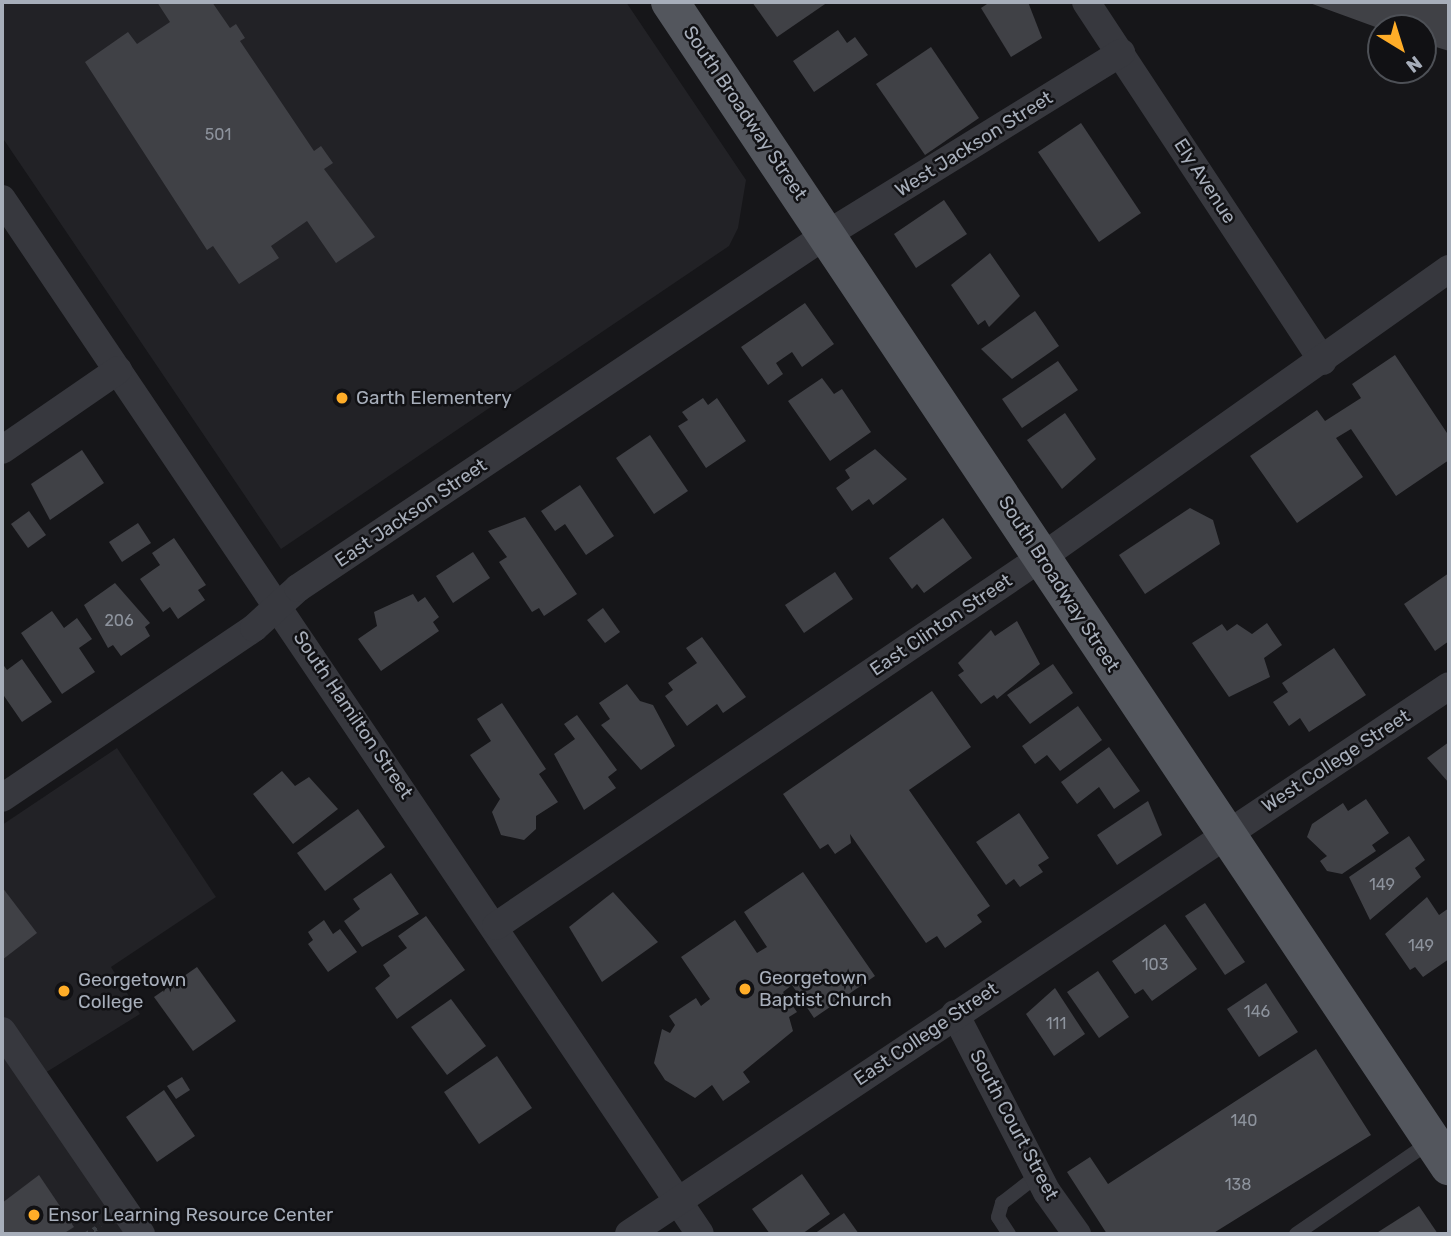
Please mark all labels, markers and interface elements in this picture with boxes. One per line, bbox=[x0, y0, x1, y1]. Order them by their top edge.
north arrow bbox=[1367, 14, 1437, 84]
street label: South Broadway Street bbox=[678, 21, 812, 205]
text: N bbox=[1402, 51, 1426, 78]
street label: West Jackson Street bbox=[891, 86, 1057, 202]
house number: 501 bbox=[205, 125, 231, 145]
street label: Ely Avenue bbox=[1169, 134, 1241, 228]
place label: Garth Elementery bbox=[356, 387, 512, 409]
marker: Garth Elementery bbox=[334, 390, 350, 406]
street label: East Jackson Street bbox=[331, 454, 491, 572]
street label: South Broadway Street bbox=[993, 492, 1125, 676]
street label: East Clinton Street bbox=[866, 569, 1016, 681]
house number: 206 bbox=[104, 611, 134, 631]
street label: South Hamilton Street bbox=[288, 627, 418, 803]
street label: West College Street bbox=[1258, 705, 1414, 817]
house number: 149 bbox=[1369, 875, 1395, 895]
house number: 149 bbox=[1408, 936, 1434, 956]
house number: 103 bbox=[1142, 955, 1168, 975]
place label: Georgetown Baptist Church bbox=[759, 967, 892, 1011]
place label: Georgetown College bbox=[78, 969, 186, 1013]
street label: East College Street bbox=[850, 977, 1002, 1091]
marker: Georgetown Baptist Church bbox=[737, 981, 753, 997]
marker: Georgetown College bbox=[56, 983, 72, 999]
house number: 146 bbox=[1244, 1002, 1270, 1022]
house number: 111 bbox=[1046, 1014, 1066, 1034]
street label: South Court Street bbox=[965, 1046, 1063, 1204]
house number: 140 bbox=[1231, 1111, 1257, 1131]
house number: 138 bbox=[1225, 1175, 1251, 1195]
place label: Ensor Learning Resource Center bbox=[48, 1204, 334, 1226]
marker: Ensor Learning Resource Center bbox=[26, 1207, 42, 1223]

